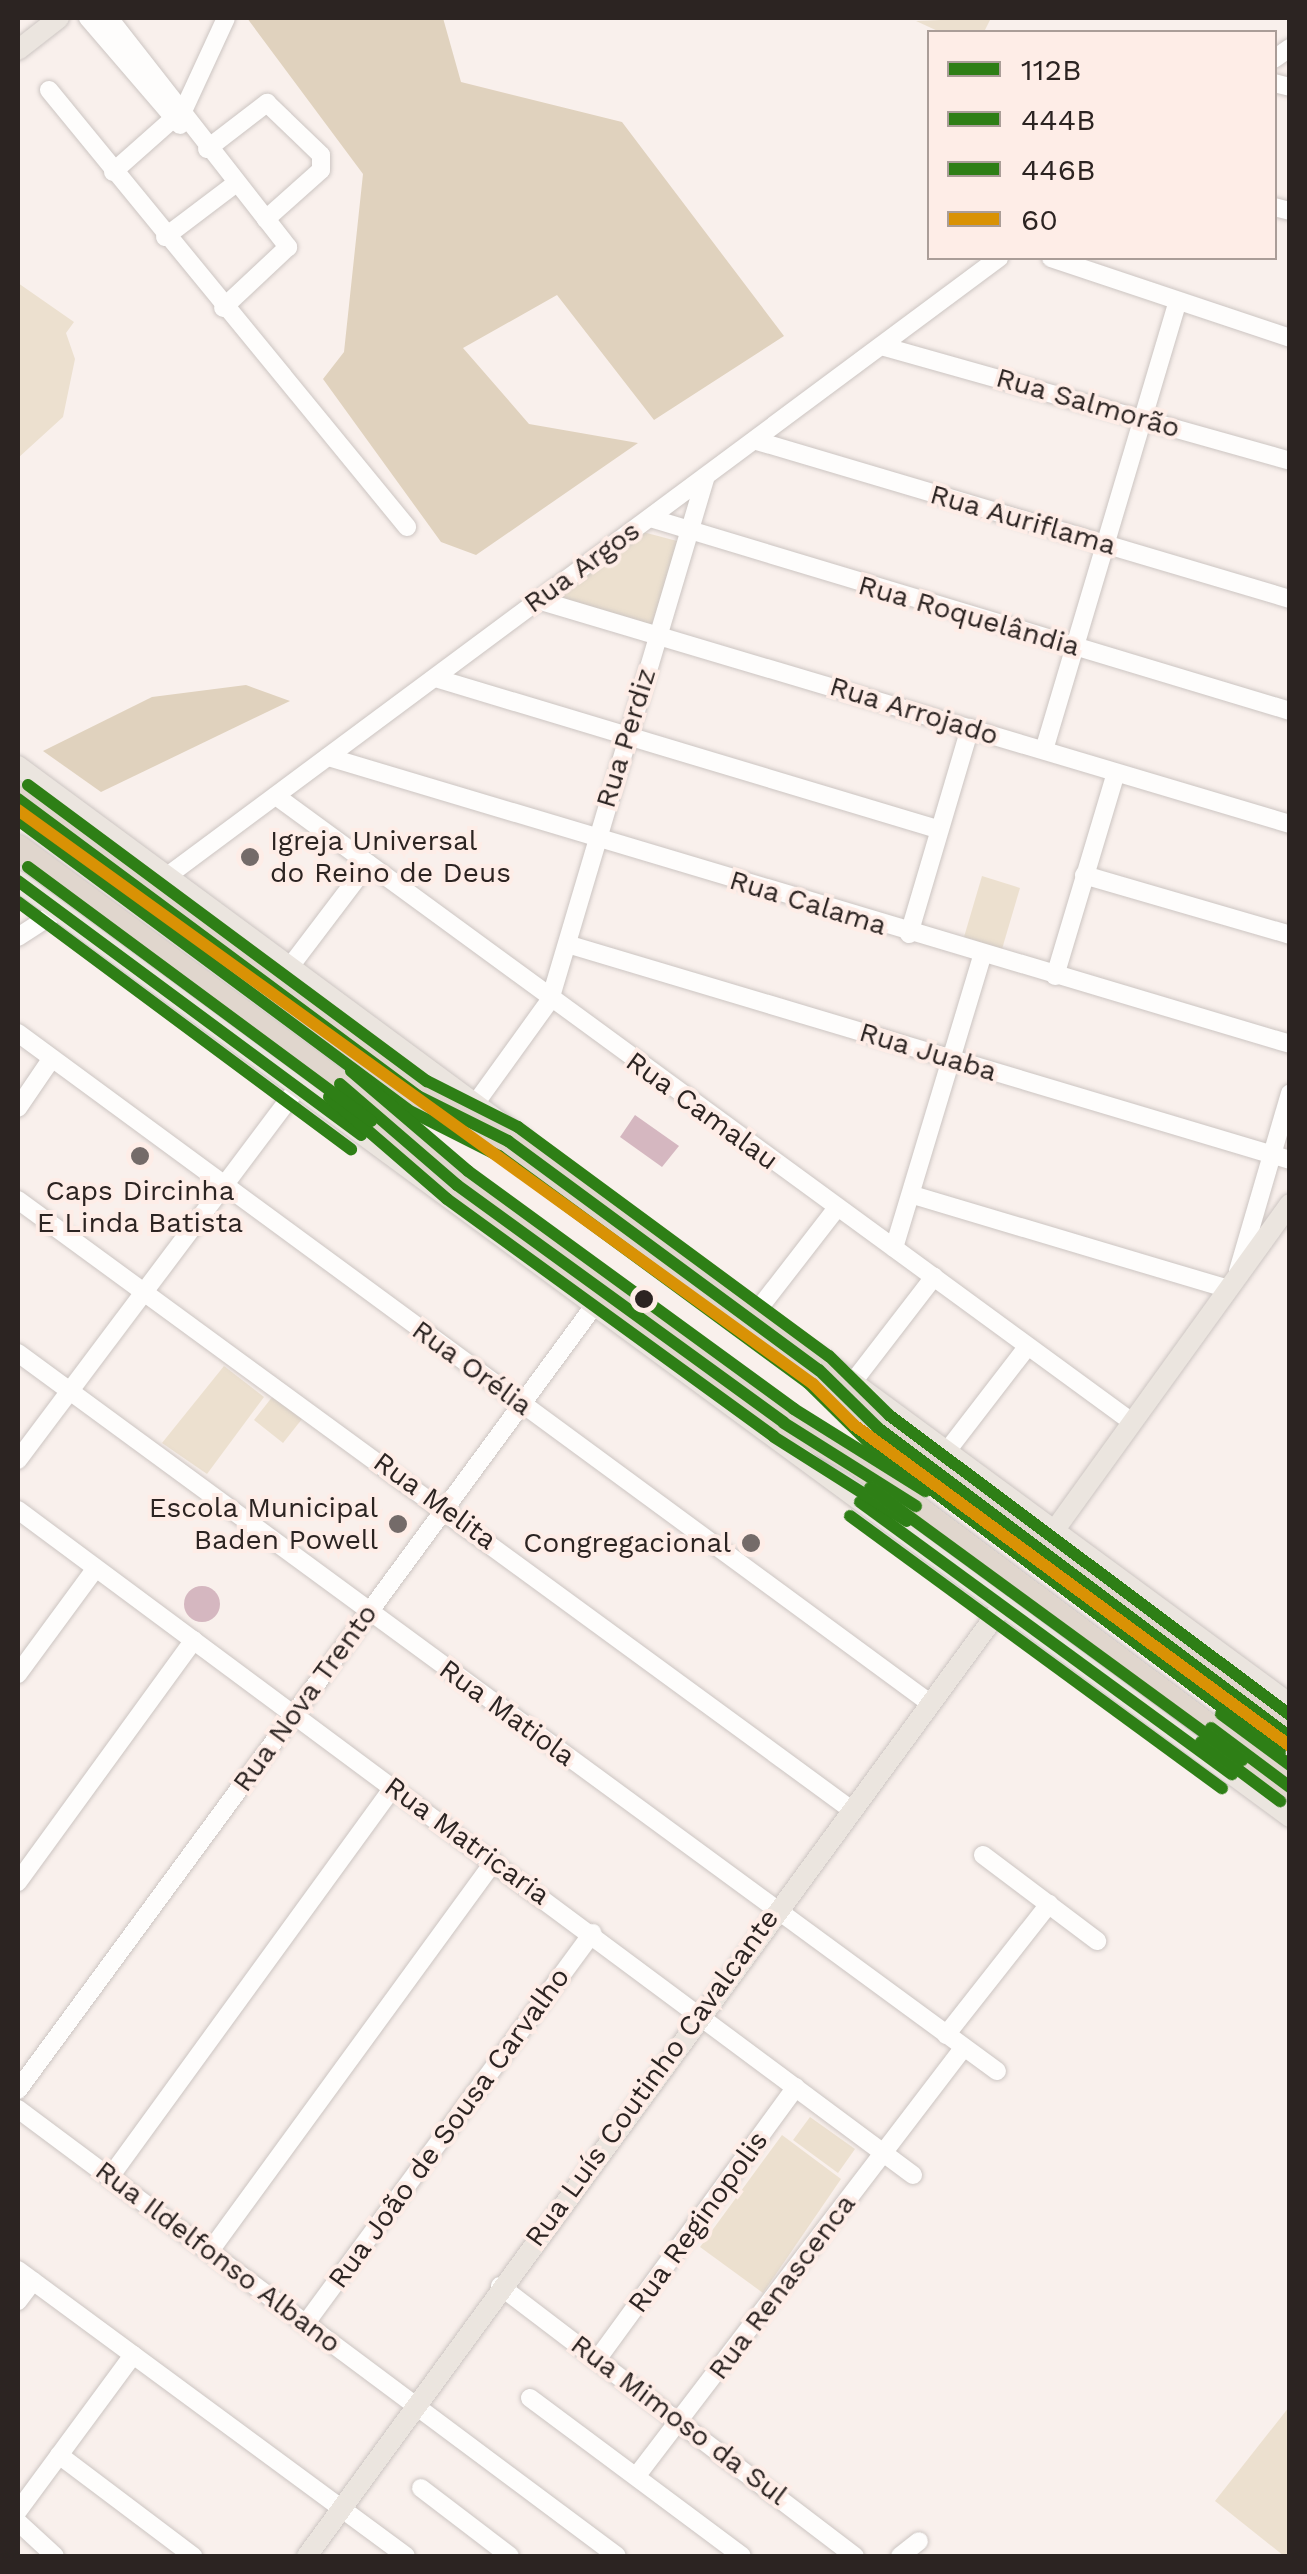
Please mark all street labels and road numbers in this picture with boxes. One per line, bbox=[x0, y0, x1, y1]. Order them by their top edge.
street label: Rua Salmorão bbox=[992, 361, 1184, 445]
street label: Rua Auriflama bbox=[925, 477, 1121, 563]
street label: Rua Argos bbox=[517, 513, 647, 621]
street label: Rua Roquelândia bbox=[854, 568, 1084, 664]
street label: Rua Perdiz bbox=[589, 664, 663, 812]
street label: Rua Arrojado bbox=[825, 669, 1003, 753]
street label: Rua Calama bbox=[725, 863, 891, 943]
street label: Rua Juaba bbox=[855, 1015, 1001, 1089]
street label: Rua Camalau bbox=[619, 1044, 785, 1178]
street label: Rua Orélia bbox=[405, 1313, 539, 1423]
street label: Rua Melita bbox=[367, 1445, 503, 1557]
street label: Rua Nova Trento bbox=[225, 1597, 385, 1799]
street label: Rua Matiola bbox=[432, 1652, 582, 1774]
street label: Rua Matricaria bbox=[377, 1770, 557, 1912]
street label: Rua Luís Coutinho Cavalcante bbox=[518, 1902, 786, 2254]
street label: Rua João de Sousa Carvalho bbox=[321, 1960, 577, 2296]
street label: Rua Reginopolis bbox=[621, 2124, 775, 2320]
street label: Rua Ildelfonso Albano bbox=[88, 2153, 348, 2361]
street label: Rua Renascenca bbox=[701, 2187, 863, 2387]
street label: Rua Mimoso da Sul bbox=[564, 2327, 794, 2513]

